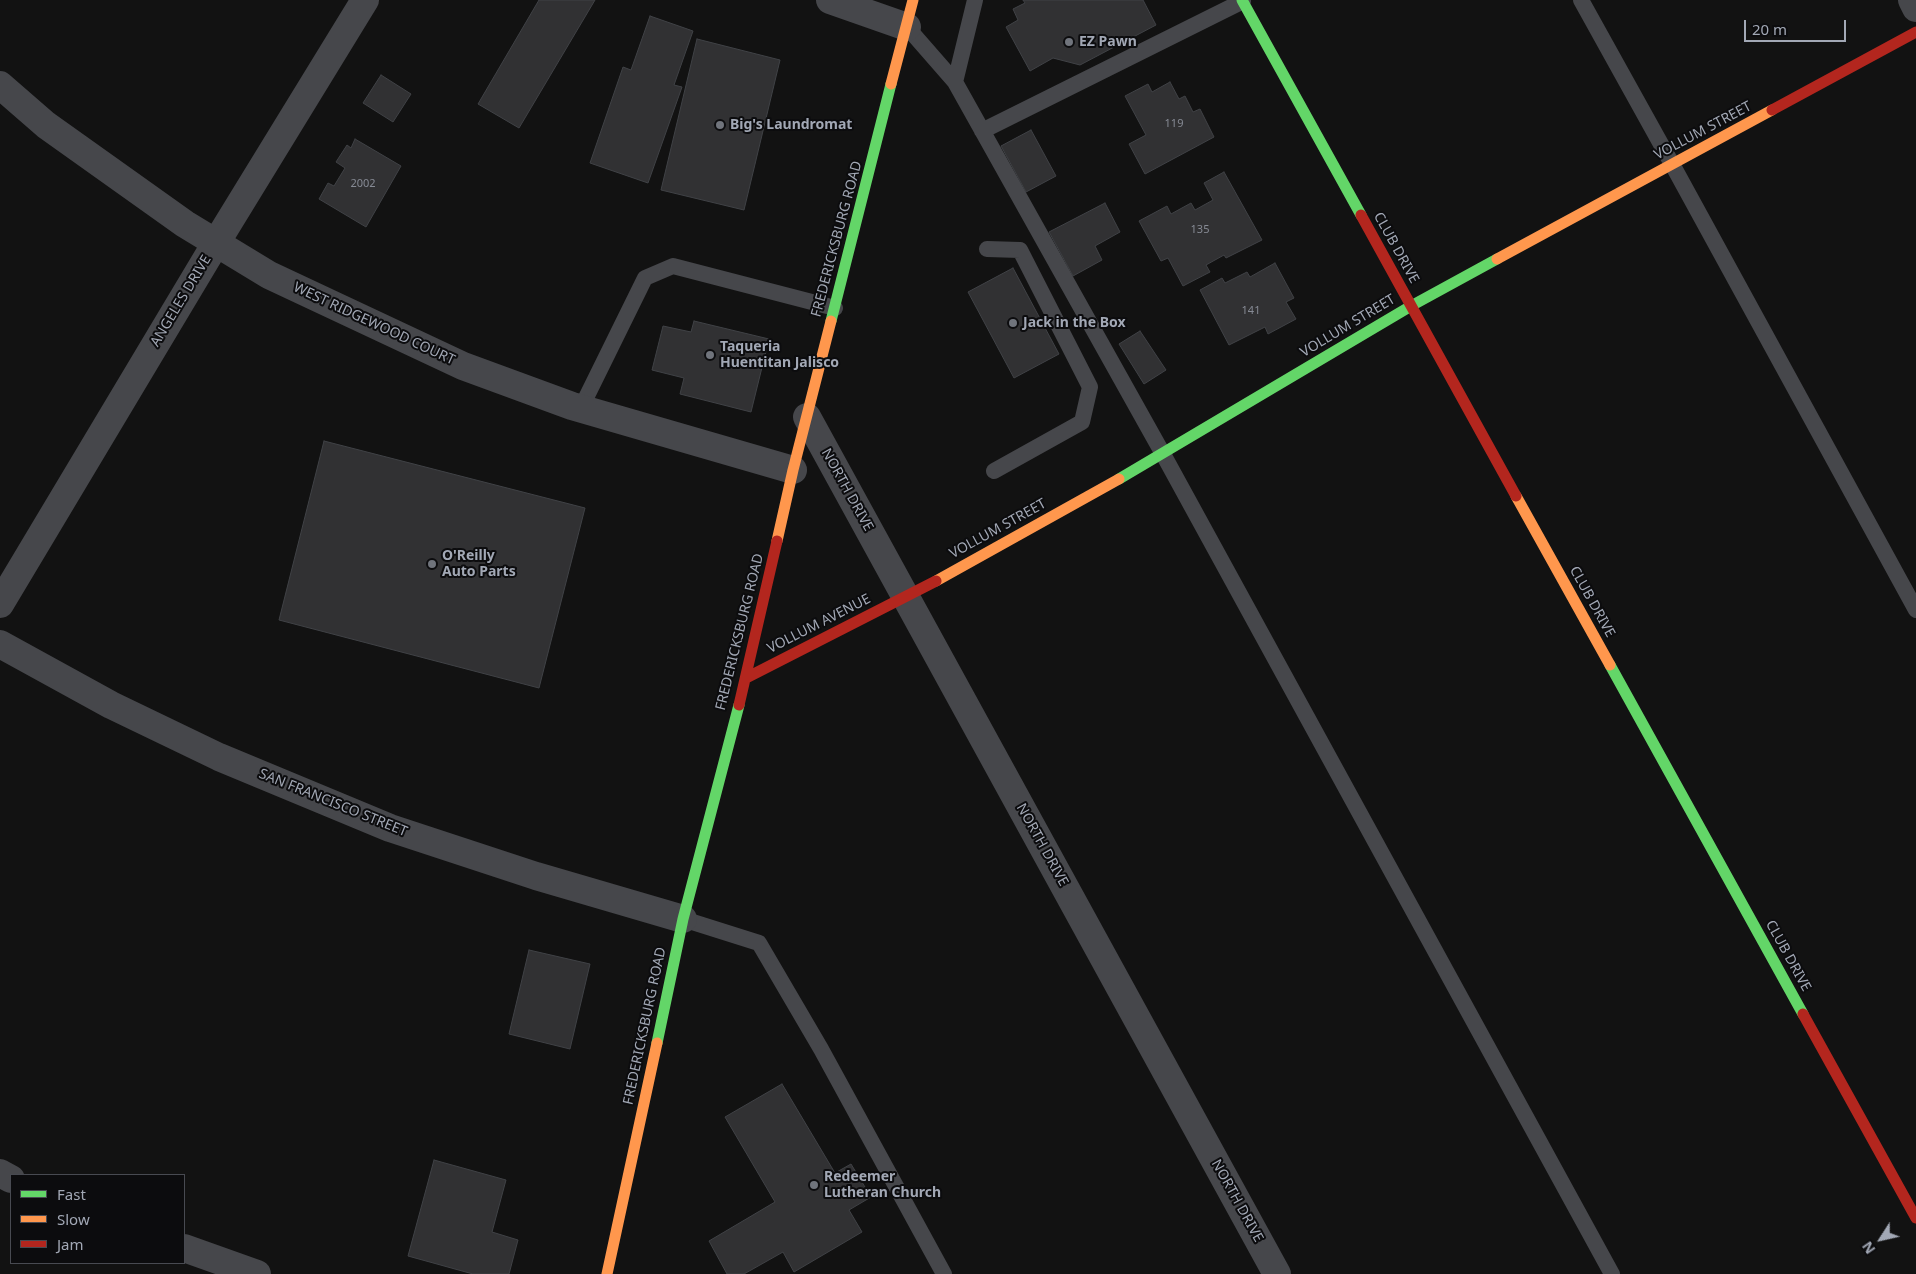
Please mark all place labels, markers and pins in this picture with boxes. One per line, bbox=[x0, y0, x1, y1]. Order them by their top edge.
place label: EZ Pawn bbox=[1079, 34, 1137, 50]
marker: EZ Pawn bbox=[1063, 36, 1075, 48]
place label: Big's Laundromat bbox=[730, 117, 852, 133]
marker: Big's Laundromat bbox=[714, 119, 726, 131]
place label: Jack in the Box bbox=[1023, 315, 1126, 331]
marker: Jack in the Box bbox=[1007, 317, 1019, 329]
place label: Taqueria Huentitan Jalisco bbox=[720, 339, 839, 372]
marker: Taqueria Huentitan Jalisco bbox=[704, 349, 716, 361]
place label: O'Reilly Auto Parts bbox=[442, 548, 516, 580]
marker: O'Reilly Auto Parts bbox=[426, 558, 438, 570]
place label: Redeemer Lutheran Church bbox=[824, 1169, 941, 1202]
marker: Redeemer Lutheran Church bbox=[808, 1179, 820, 1191]

